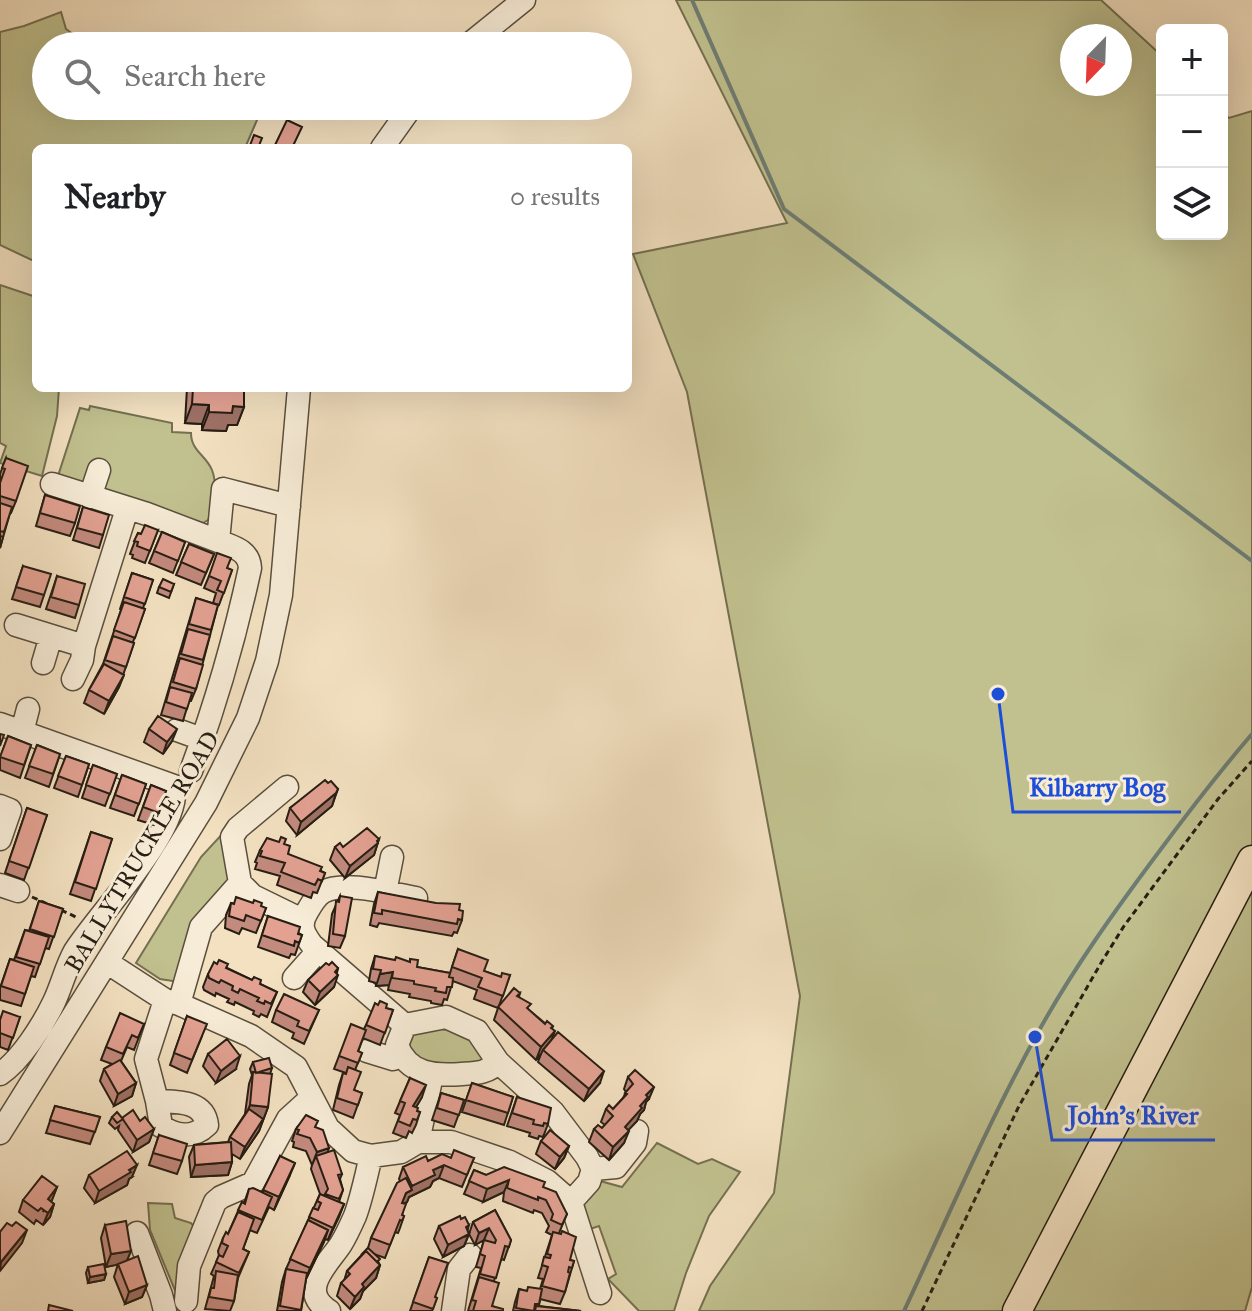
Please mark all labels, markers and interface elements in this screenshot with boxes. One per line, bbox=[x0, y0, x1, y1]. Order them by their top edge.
north arrow bbox=[1060, 24, 1132, 96]
map controls bbox=[1156, 24, 1228, 240]
button: + bbox=[1156, 24, 1228, 96]
search box bbox=[32, 32, 632, 120]
icon: search bbox=[60, 54, 104, 98]
text: Search here bbox=[124, 58, 266, 94]
button: − bbox=[1156, 96, 1228, 168]
button: layers bbox=[1156, 168, 1228, 240]
text: Nearby bbox=[64, 176, 166, 217]
text: 0 results bbox=[510, 180, 600, 212]
street label: BALLYTRUCKLE ROAD bbox=[58, 726, 226, 978]
callout: Kilbarry Bog bbox=[1013, 762, 1181, 812]
text: Kilbarry Bog bbox=[1029, 771, 1166, 804]
callout: John's River bbox=[1052, 1090, 1215, 1140]
text: John's River bbox=[1065, 1099, 1200, 1132]

